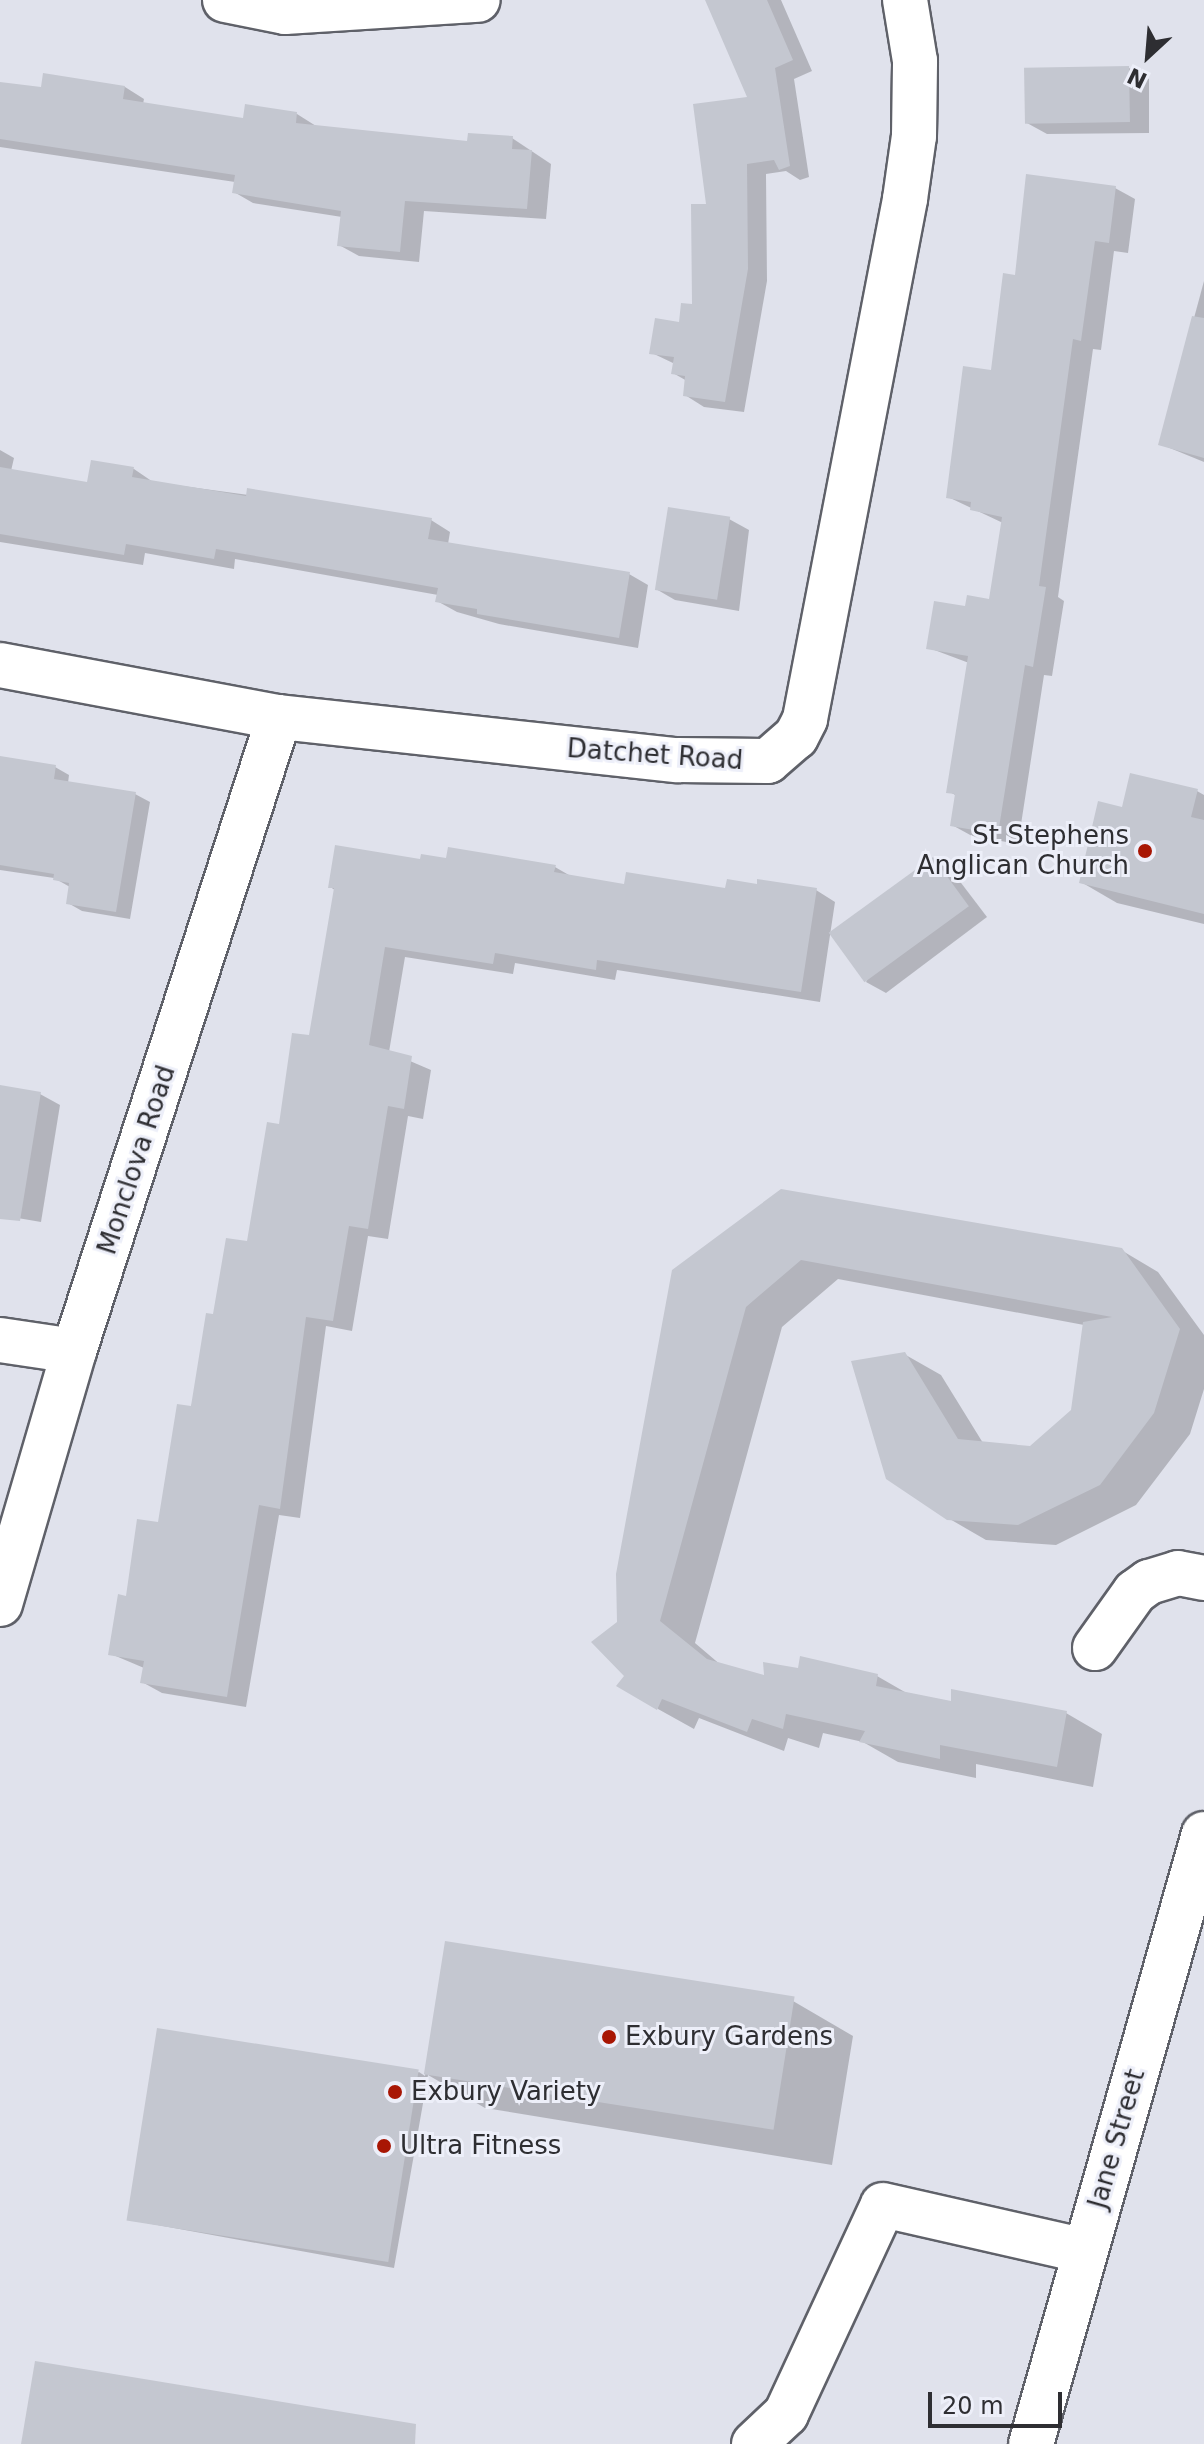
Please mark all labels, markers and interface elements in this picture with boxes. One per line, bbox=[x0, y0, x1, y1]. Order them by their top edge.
north arrow bbox=[1108, 16, 1188, 96]
text: N bbox=[1124, 63, 1151, 93]
street label: Datchet Road bbox=[566, 733, 744, 777]
place label: St Stephens Anglican Church bbox=[917, 820, 1129, 882]
marker: St Stephens Anglican Church bbox=[1136, 842, 1154, 860]
street label: Monclova Road bbox=[92, 1061, 182, 1259]
place label: Exbury Gardens bbox=[625, 2021, 833, 2053]
marker: Exbury Gardens bbox=[600, 2028, 618, 2046]
street label: Jane Street bbox=[1082, 2066, 1152, 2212]
place label: Exbury Variety bbox=[411, 2076, 601, 2108]
marker: Exbury Variety bbox=[386, 2083, 404, 2101]
place label: Ultra Fitness bbox=[400, 2130, 561, 2162]
marker: Ultra Fitness bbox=[375, 2137, 393, 2155]
scale bar bbox=[932, 2376, 1066, 2426]
text: 20 m bbox=[942, 2392, 1004, 2420]

